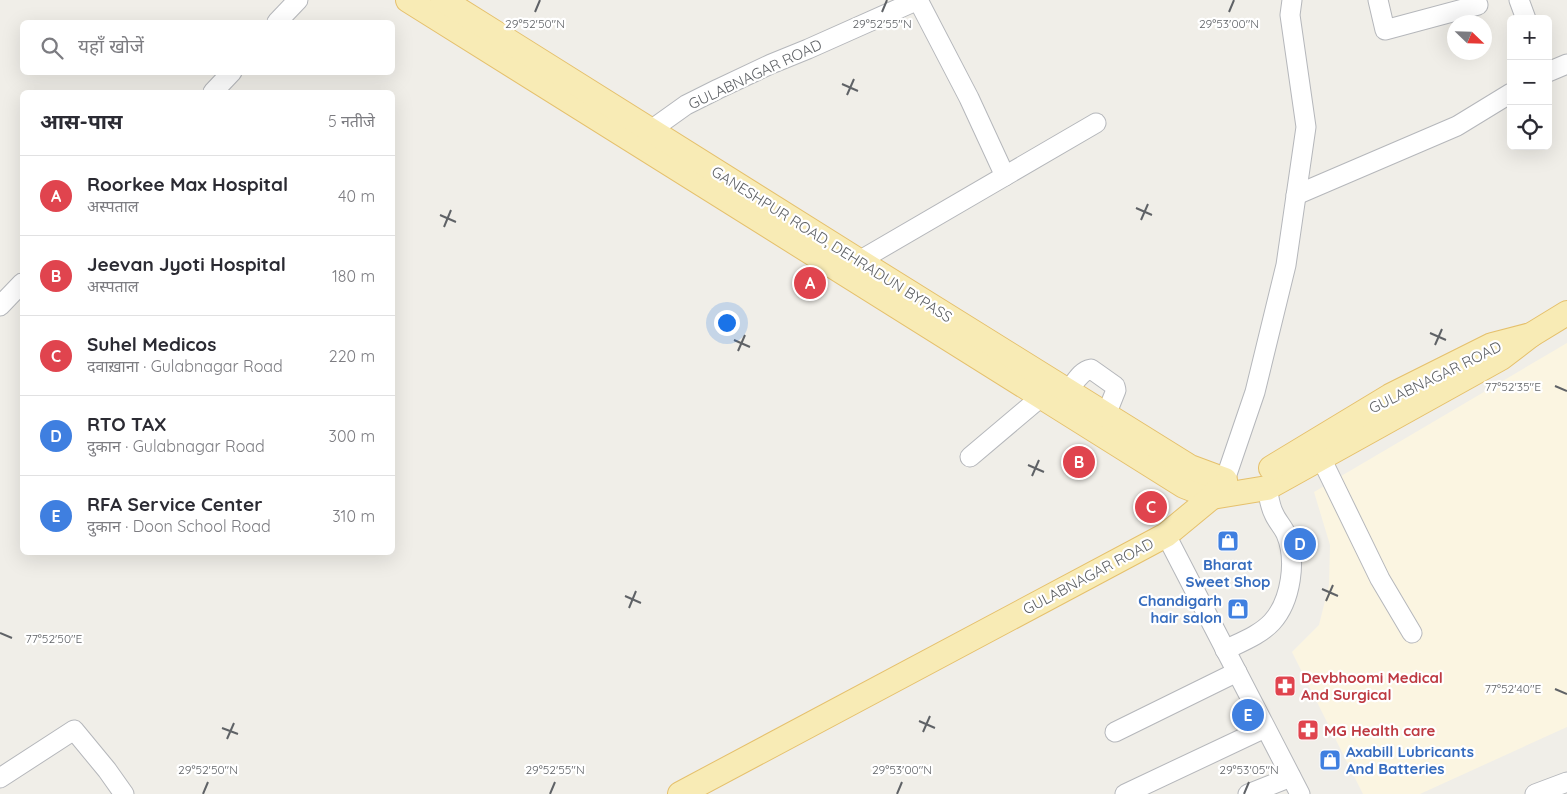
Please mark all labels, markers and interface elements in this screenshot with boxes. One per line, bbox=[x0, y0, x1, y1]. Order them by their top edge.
north arrow bbox=[1447, 15, 1492, 60]
map controls bbox=[1507, 15, 1552, 150]
button: + bbox=[1507, 15, 1552, 60]
text: 29°52'50"N bbox=[505, 16, 565, 31]
text: 29°52'55"N bbox=[852, 16, 912, 31]
text: 29°53'00"N bbox=[1199, 16, 1259, 31]
search box bbox=[20, 20, 395, 75]
icon: search bbox=[38, 34, 66, 62]
text: यहाँ खोजें bbox=[78, 34, 144, 58]
street label: GULABNAGAR ROAD bbox=[685, 35, 825, 113]
button: − bbox=[1507, 60, 1552, 105]
button: locate bbox=[1507, 105, 1552, 150]
text: आस-पास bbox=[40, 108, 122, 134]
text: 5 नतीजे bbox=[328, 111, 375, 131]
street label: GANESHPUR ROAD, DEHRADUN BYPASS bbox=[708, 162, 956, 326]
text: Roorkee Max Hospital bbox=[87, 172, 288, 196]
text: A bbox=[51, 186, 61, 206]
text: 40 m bbox=[338, 186, 375, 206]
text: अस्पताल bbox=[87, 196, 139, 216]
text: Jeevan Jyoti Hospital bbox=[87, 252, 286, 276]
pin: A bbox=[794, 264, 826, 302]
text: B bbox=[51, 266, 61, 286]
text: 180 m bbox=[332, 266, 375, 286]
text: अस्पताल bbox=[87, 276, 139, 296]
your location bbox=[714, 310, 740, 336]
text: Suhel Medicos bbox=[87, 332, 216, 356]
street label: GULABNAGAR ROAD bbox=[1366, 337, 1505, 417]
text: C bbox=[51, 346, 61, 366]
text: 220 m bbox=[329, 346, 375, 366]
text: दवाख़ाना · Gulabnagar Road bbox=[87, 356, 283, 376]
text: 77°52'35"E bbox=[1485, 379, 1541, 394]
text: RTO TAX bbox=[87, 412, 167, 436]
text: D bbox=[50, 426, 62, 446]
text: 300 m bbox=[329, 426, 375, 446]
text: दुकान · Gulabnagar Road bbox=[87, 436, 265, 456]
pin: B bbox=[1063, 443, 1095, 481]
pin: C bbox=[1135, 488, 1167, 526]
text: RFA Service Center bbox=[87, 492, 263, 516]
text: E bbox=[51, 506, 61, 526]
text: 310 m bbox=[332, 506, 375, 526]
text: दुकान · Doon School Road bbox=[87, 516, 271, 536]
pin: D bbox=[1284, 525, 1316, 563]
shop icon: Bharat Sweet Shop bbox=[1216, 529, 1240, 553]
street label: GULABNAGAR ROAD bbox=[1019, 533, 1157, 618]
place label: Bharat Sweet Shop bbox=[1185, 555, 1271, 591]
place label: Chandigarh hair salon bbox=[1138, 591, 1222, 627]
shop icon: Chandigarh hair salon bbox=[1226, 597, 1250, 621]
text: 77°52'50"E bbox=[26, 631, 83, 646]
place label: Devbhoomi Medical And Surgical bbox=[1301, 668, 1443, 704]
pharmacy icon: Devbhoomi Medical And Surgical bbox=[1273, 674, 1297, 698]
text: 77°52'40"E bbox=[1485, 681, 1542, 696]
pin: E bbox=[1232, 696, 1264, 734]
pharmacy icon: MG Health care bbox=[1296, 718, 1320, 742]
place label: MG Health care bbox=[1324, 721, 1436, 740]
place label: Axabill Lubricants And Batteries bbox=[1346, 742, 1474, 778]
shop icon: Axabill Lubricants And Batteries bbox=[1318, 748, 1342, 772]
text: 29°52'50"N bbox=[178, 762, 238, 777]
text: 29°52'55"N bbox=[525, 762, 585, 777]
text: 29°53'00"N bbox=[872, 762, 932, 777]
text: 29°53'05"N bbox=[1219, 762, 1279, 777]

